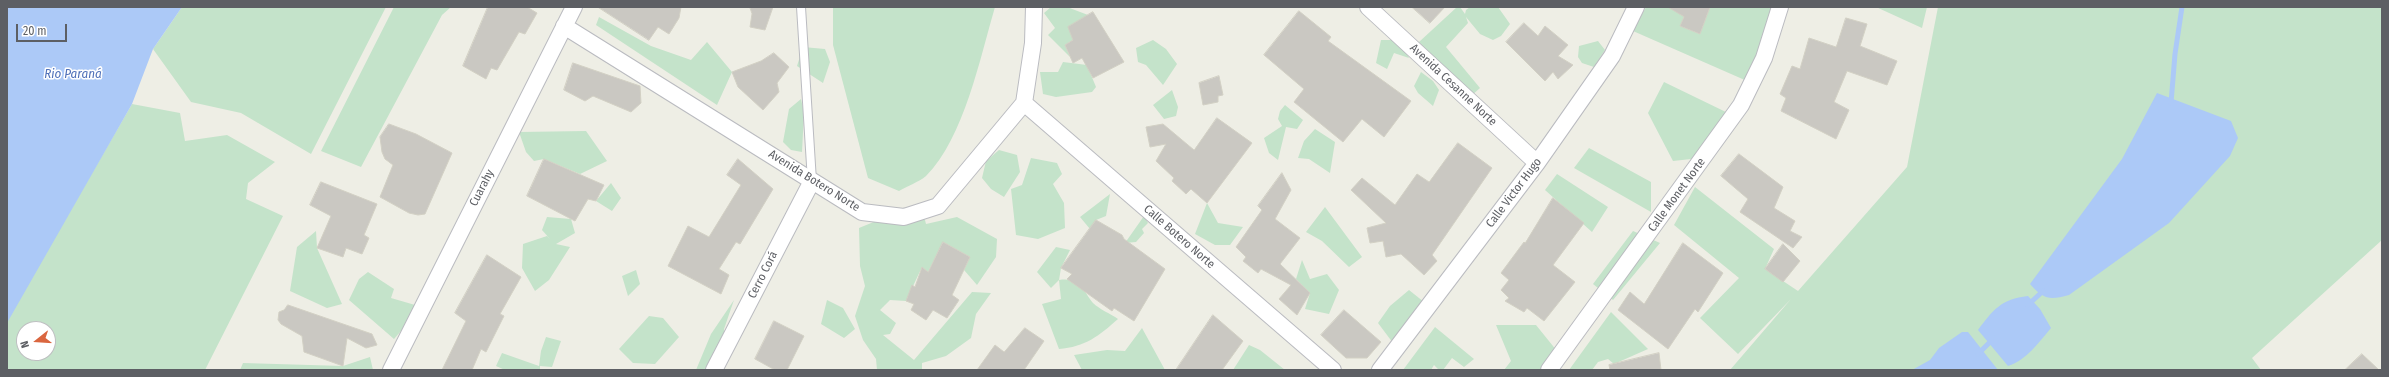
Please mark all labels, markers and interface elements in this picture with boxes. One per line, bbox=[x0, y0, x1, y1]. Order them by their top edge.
scale bar bbox=[18, 16, 69, 42]
text: 20 m bbox=[23, 24, 47, 38]
street label: Avenida Cesanne Norte bbox=[1407, 41, 1499, 129]
water label: Rio Paraná bbox=[44, 66, 102, 82]
street label: Avenida Botero Norte bbox=[766, 147, 862, 215]
street label: Calle Victor Hugo bbox=[1483, 155, 1545, 231]
street label: Calle Monet Norte bbox=[1645, 155, 1709, 235]
street label: Cuarahy bbox=[467, 167, 497, 209]
street label: Calle Botero Norte bbox=[1140, 202, 1218, 272]
street label: Cerro Corá bbox=[745, 249, 781, 301]
north arrow bbox=[16, 321, 56, 361]
text: N bbox=[18, 339, 32, 349]

